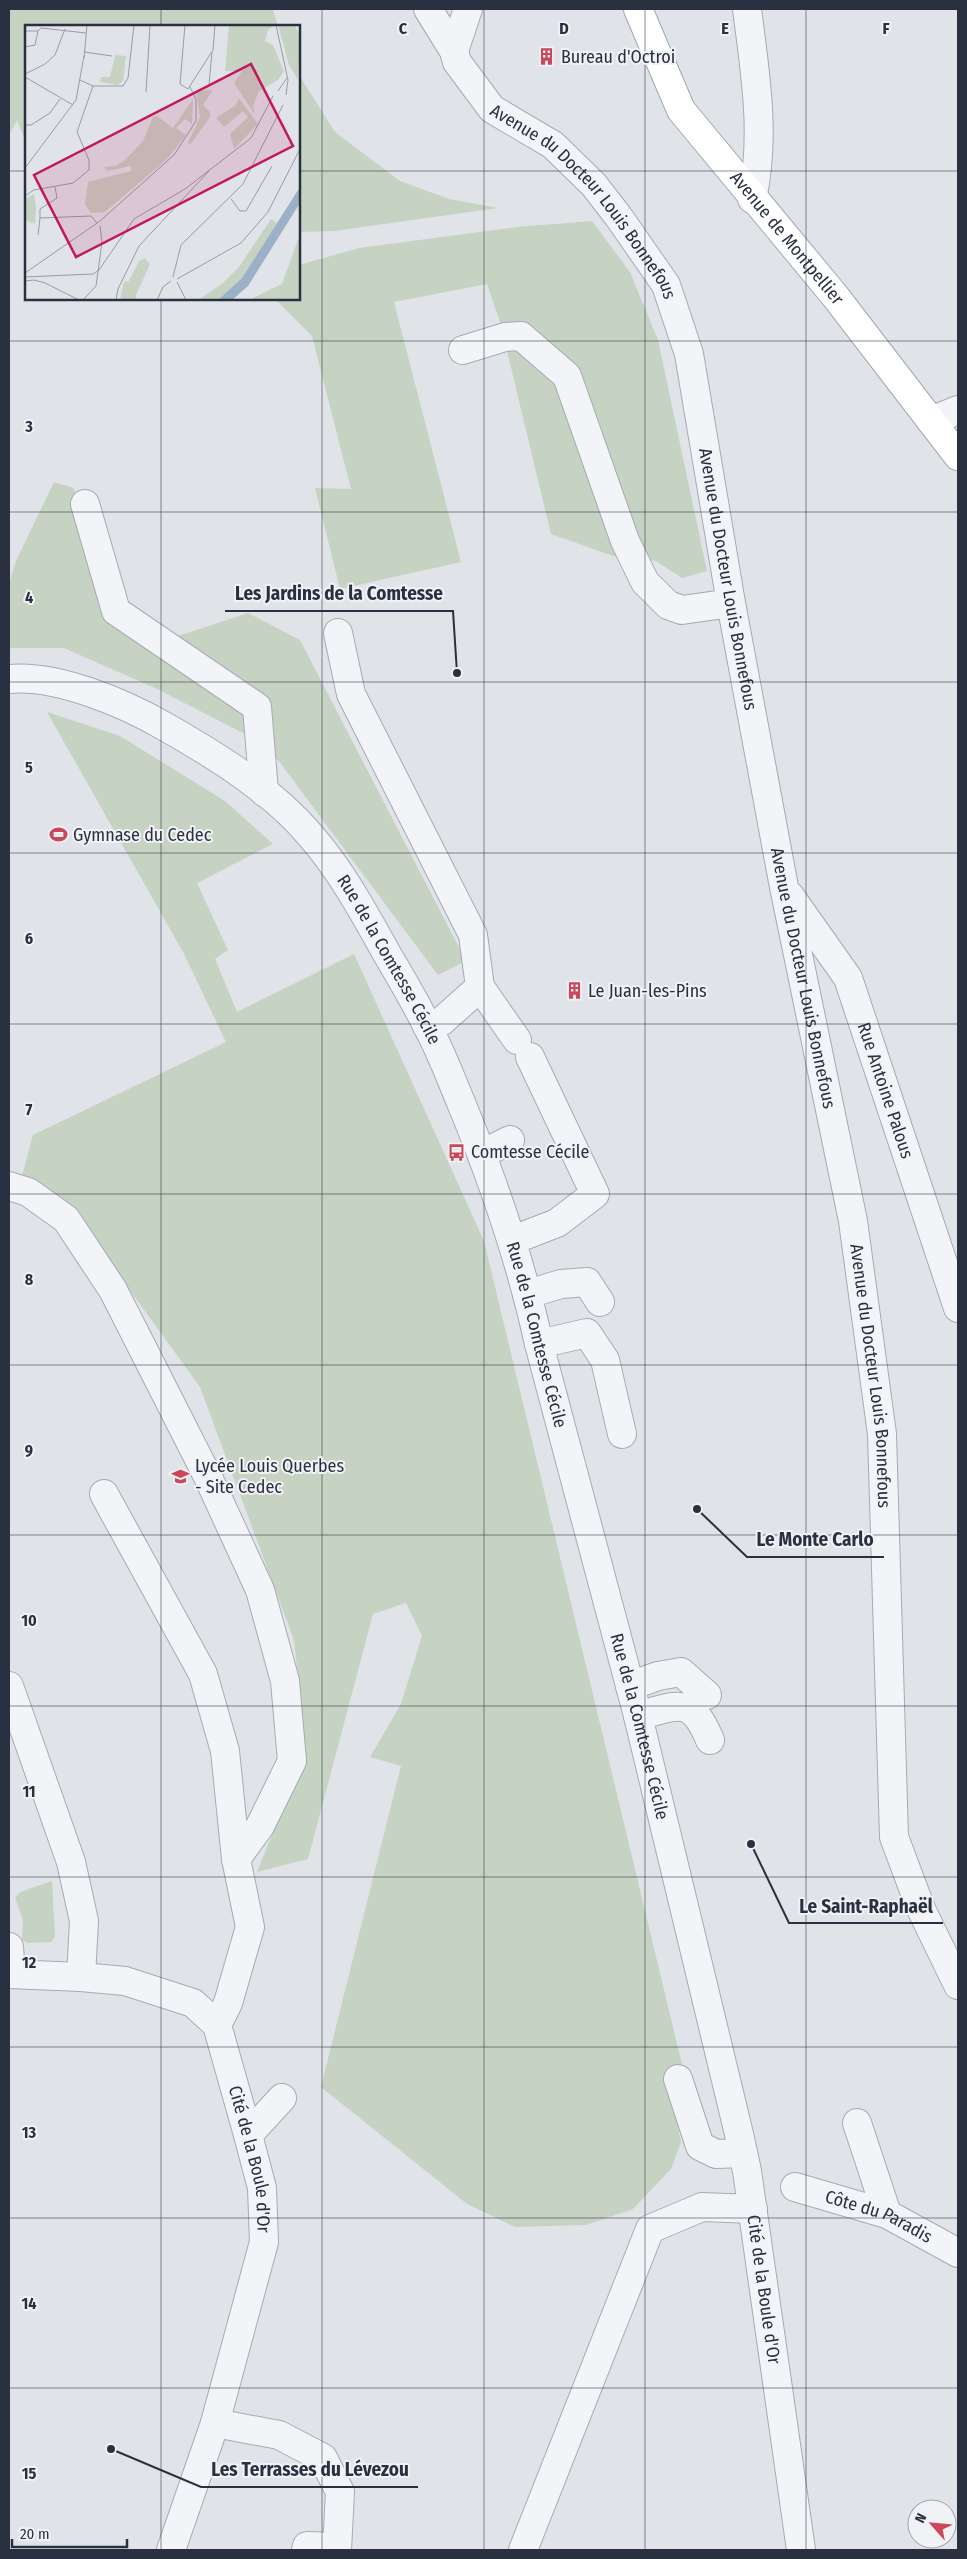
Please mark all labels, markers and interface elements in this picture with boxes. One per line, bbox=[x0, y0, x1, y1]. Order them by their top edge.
text: C bbox=[399, 19, 408, 38]
text: D bbox=[559, 19, 569, 38]
text: E bbox=[721, 19, 729, 38]
text: F bbox=[882, 19, 890, 38]
inset map bbox=[25, 25, 300, 300]
place label: Bureau d'Octroi bbox=[561, 46, 675, 68]
building icon: Bureau d'Octroi bbox=[537, 47, 557, 67]
street label: Avenue du Docteur Louis Bonnefous bbox=[486, 99, 681, 302]
street label: Avenue de Montpellier bbox=[725, 167, 849, 310]
text: 3 bbox=[24, 417, 33, 436]
street label: Avenue du Docteur Louis Bonnefous bbox=[694, 446, 762, 712]
callout: Les Jardins de la Comtesse bbox=[225, 577, 453, 611]
text: Les Jardins de la Comtesse bbox=[235, 582, 443, 605]
text: 4 bbox=[25, 588, 33, 607]
text: 5 bbox=[25, 758, 33, 777]
place label: Gymnase du Cedec bbox=[73, 824, 212, 846]
sports icon: Gymnase du Cedec bbox=[49, 825, 69, 845]
street label: Avenue du Docteur Louis Bonnefous bbox=[766, 846, 841, 1111]
street label: Rue de la Comtesse Cécile bbox=[332, 870, 446, 1048]
text: 6 bbox=[25, 929, 33, 948]
place label: Le Juan-les-Pins bbox=[588, 980, 707, 1002]
building icon: Le Juan-les-Pins bbox=[564, 981, 584, 1001]
street label: Rue Antoine Palous bbox=[853, 1020, 918, 1162]
text: 7 bbox=[26, 1100, 33, 1119]
place label: Comtesse Cécile bbox=[471, 1141, 589, 1163]
bus stop icon: Comtesse Cécile bbox=[447, 1142, 467, 1162]
street label: Rue de la Comtesse Cécile bbox=[502, 1239, 572, 1430]
street label: Avenue du Docteur Louis Bonnefous bbox=[845, 1242, 895, 1509]
text: 8 bbox=[25, 1270, 34, 1289]
text: 9 bbox=[25, 1441, 33, 1460]
place label: Lycée Louis Querbes - Site Cedec bbox=[195, 1455, 344, 1498]
school or university icon: Lycée Louis Querbes - Site Cedec bbox=[171, 1466, 191, 1486]
callout: Le Monte Carlo bbox=[747, 1523, 884, 1557]
text: Le Monte Carlo bbox=[756, 1528, 874, 1551]
text: 10 bbox=[21, 1611, 37, 1630]
street label: Rue de la Comtesse Cécile bbox=[605, 1631, 674, 1822]
text: 11 bbox=[22, 1782, 36, 1801]
callout: Le Saint-Raphaël bbox=[789, 1889, 943, 1923]
text: Le Saint-Raphaël bbox=[799, 1895, 934, 1918]
text: 12 bbox=[22, 1953, 37, 1972]
street label: Cité de la Boule d'Or bbox=[224, 2083, 275, 2234]
text: 13 bbox=[22, 2123, 37, 2142]
street label: Côte du Paradis bbox=[823, 2185, 937, 2248]
street label: Cité de la Boule d'Or bbox=[742, 2213, 785, 2366]
text: 14 bbox=[22, 2294, 37, 2313]
callout: Les Terrasses du Lévezou bbox=[201, 2453, 418, 2487]
text: Les Terrasses du Lévezou bbox=[211, 2458, 409, 2481]
text: 15 bbox=[22, 2464, 36, 2483]
north arrow bbox=[907, 2499, 957, 2549]
text: N bbox=[911, 2511, 930, 2526]
scale bar bbox=[12, 2516, 128, 2548]
text: 20 m bbox=[20, 2525, 50, 2543]

